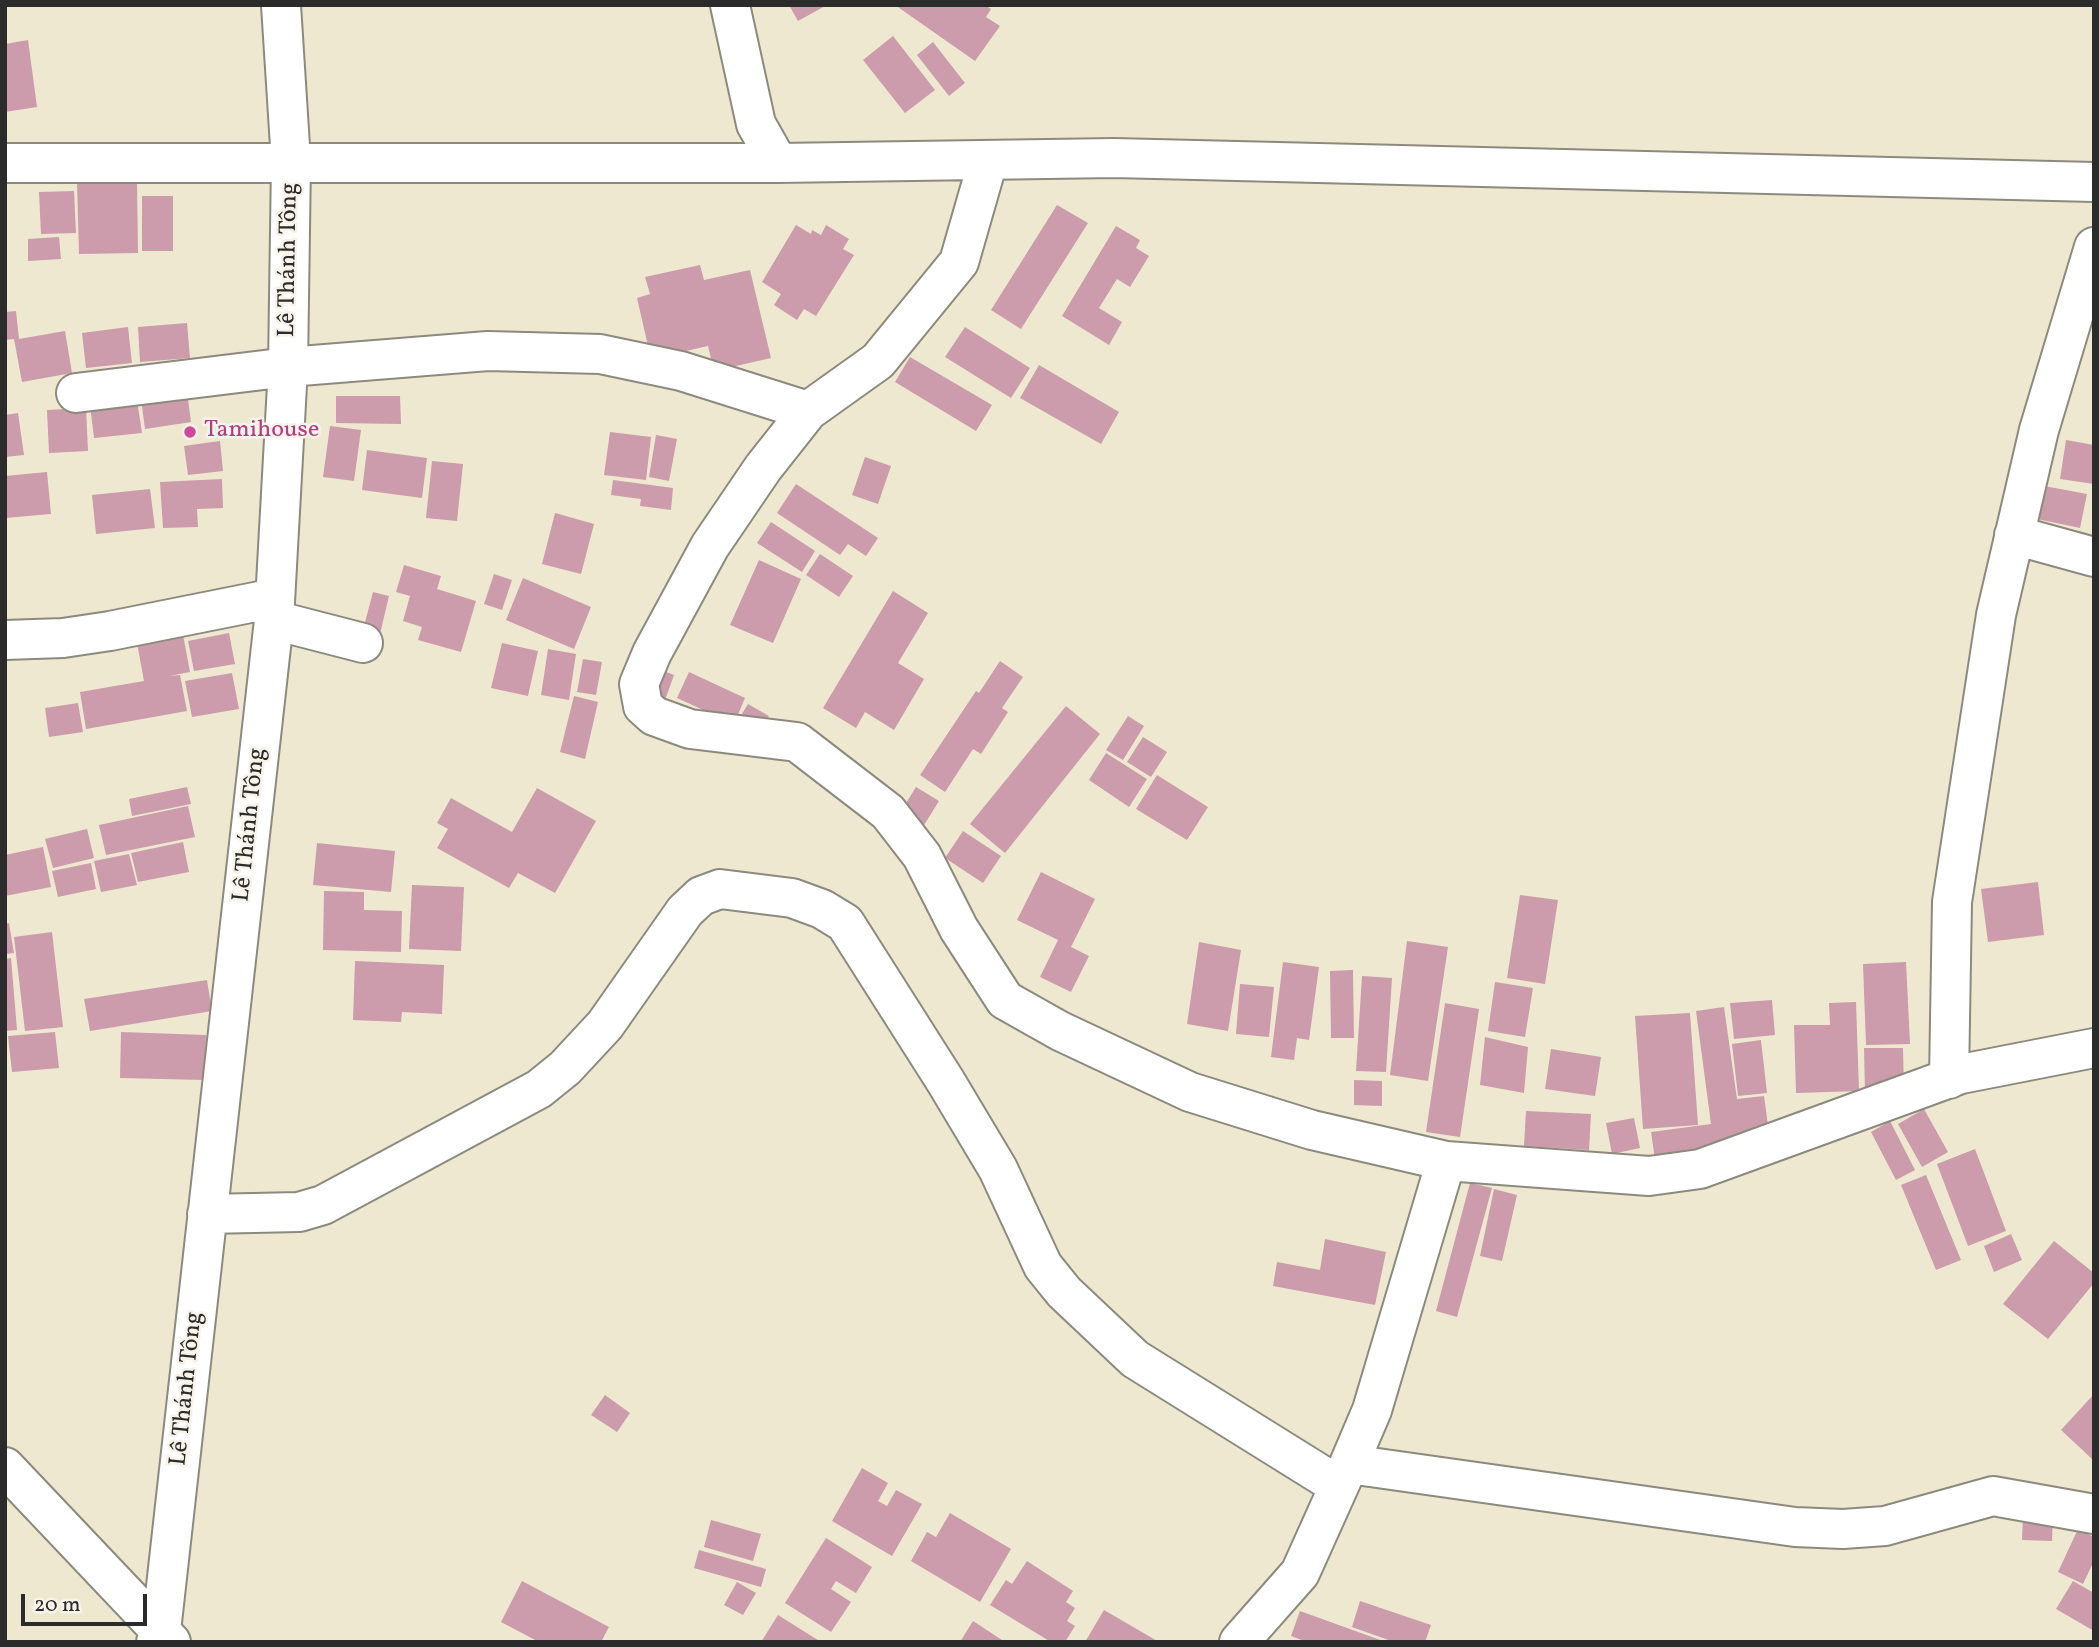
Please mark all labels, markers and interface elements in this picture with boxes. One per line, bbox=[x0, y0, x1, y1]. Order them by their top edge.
street label: Lê Thánh Tông bbox=[274, 182, 306, 338]
place label: Tamihouse bbox=[204, 418, 319, 446]
marker: Tamihouse bbox=[182, 424, 198, 440]
street label: Lê Thánh Tông bbox=[229, 747, 273, 903]
street label: Lê Thánh Tông bbox=[166, 1311, 210, 1467]
scale bar bbox=[24, 1580, 150, 1624]
text: 20 m bbox=[34, 1591, 80, 1620]

